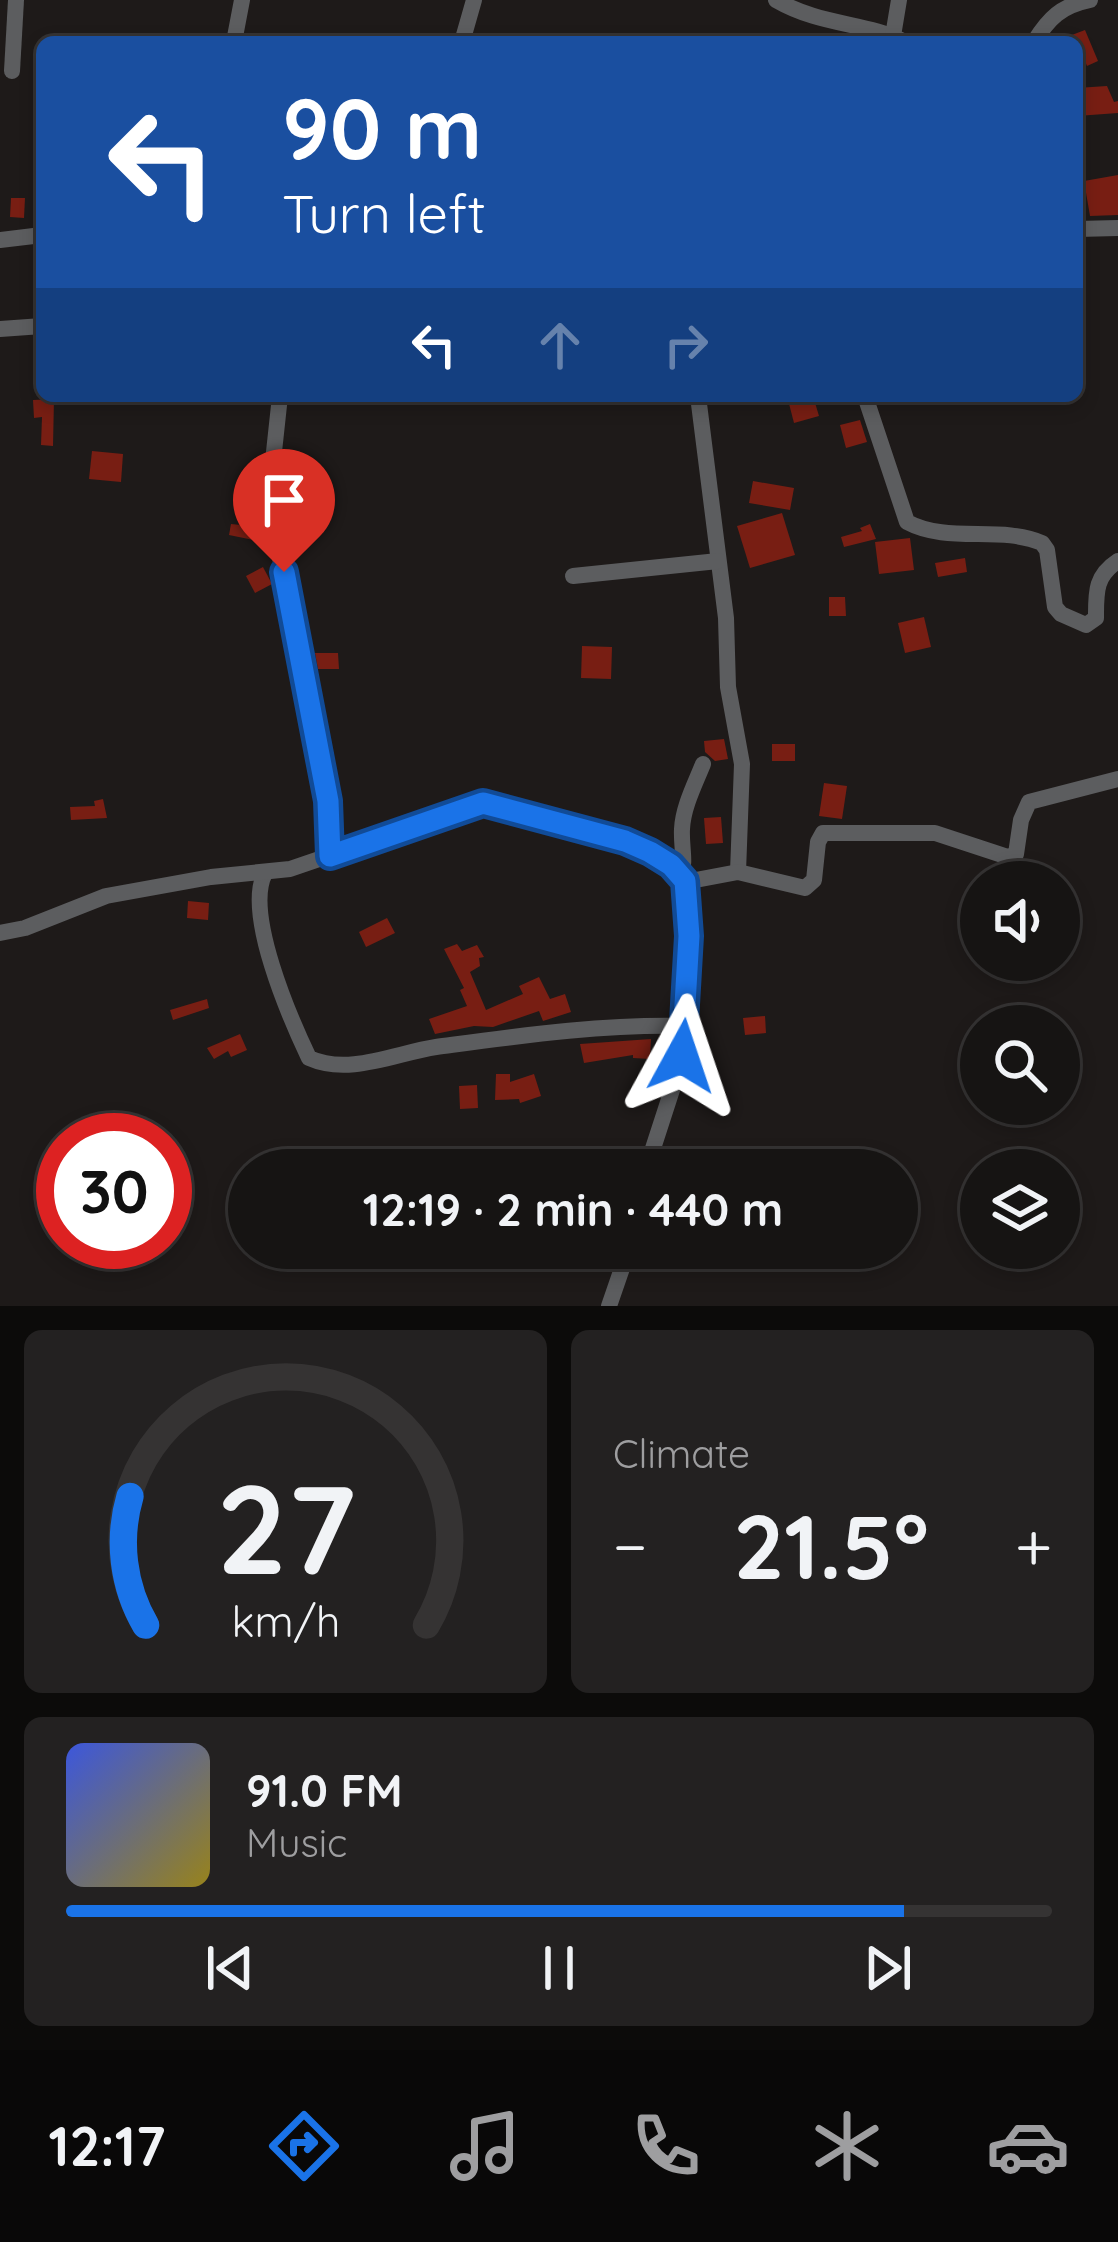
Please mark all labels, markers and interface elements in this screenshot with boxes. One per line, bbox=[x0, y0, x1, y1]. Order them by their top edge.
text: 90 m bbox=[282, 75, 482, 180]
icon: left bbox=[84, 84, 240, 240]
text: Turn left bbox=[282, 179, 486, 247]
icon: left bbox=[401, 312, 467, 378]
icon: ahead bbox=[527, 312, 593, 378]
icon: right bbox=[653, 312, 719, 378]
pin bbox=[233, 449, 335, 572]
icon: arrive bbox=[251, 467, 317, 533]
map controls bbox=[960, 861, 1080, 1269]
button: sound bbox=[960, 861, 1080, 981]
position arrow bbox=[619, 993, 745, 1119]
button: search bbox=[960, 1005, 1080, 1125]
speed limit sign: 30 bbox=[36, 1113, 192, 1269]
button: layers bbox=[960, 1149, 1080, 1269]
text: 12:19 · 2 min · 440 m bbox=[363, 1181, 783, 1237]
text: Climate bbox=[613, 1429, 750, 1478]
text: 27 bbox=[216, 1449, 355, 1605]
text: 21.5° bbox=[733, 1489, 929, 1602]
text: − bbox=[613, 1504, 647, 1587]
text: + bbox=[1015, 1504, 1052, 1587]
text: km/h bbox=[231, 1593, 340, 1647]
text: 91.0 FM bbox=[246, 1762, 403, 1818]
text: Music bbox=[246, 1818, 347, 1867]
icon: previous bbox=[197, 1935, 263, 2001]
icon: pause bbox=[526, 1935, 592, 2001]
icon: next bbox=[855, 1935, 921, 2001]
icon: directions bbox=[262, 2104, 346, 2188]
icon: music bbox=[443, 2104, 527, 2188]
icon: phone bbox=[624, 2104, 708, 2188]
icon: climate bbox=[805, 2104, 889, 2188]
icon: car bbox=[986, 2104, 1070, 2188]
text: 12:17 bbox=[48, 2112, 166, 2180]

